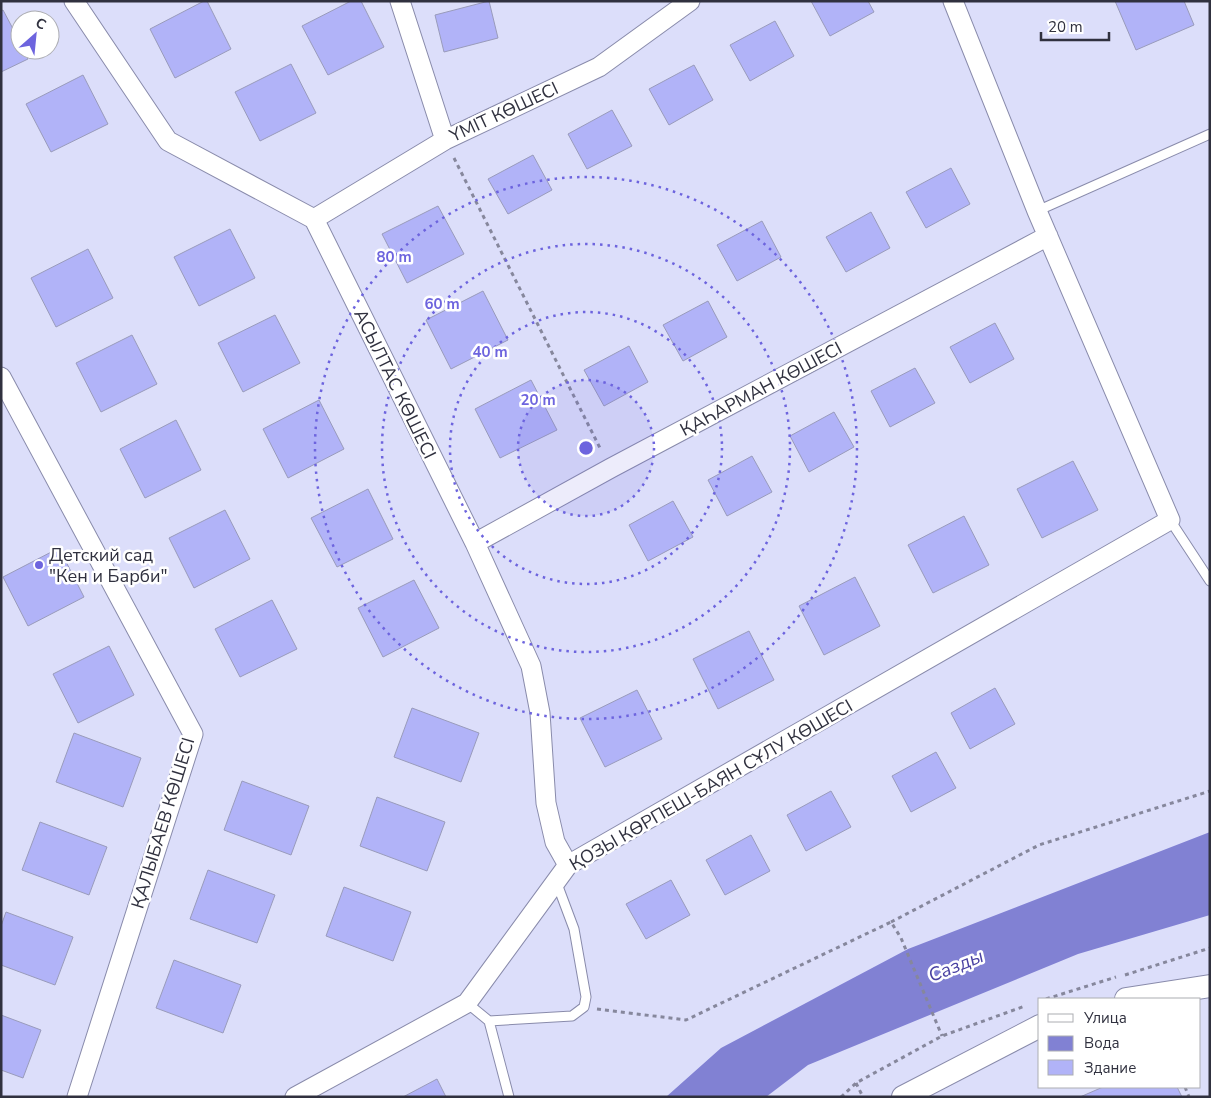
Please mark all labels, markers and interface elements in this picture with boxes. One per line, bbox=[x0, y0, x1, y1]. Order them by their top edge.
north arrow bbox=[10, 10, 60, 60]
scale bar bbox=[1041, 10, 1108, 42]
text: С bbox=[32, 13, 50, 35]
text: 20 m bbox=[1048, 17, 1083, 37]
street label: ҮМІТ КӨШЕСІ bbox=[445, 76, 562, 148]
text: 80 m bbox=[376, 247, 412, 267]
text: 60 m bbox=[424, 294, 460, 314]
street label: АСЫЛТАС КӨШЕСІ bbox=[348, 305, 442, 463]
street label: ҚАҺАРМАН КӨШЕСІ bbox=[676, 336, 846, 442]
text: 40 m bbox=[472, 342, 508, 362]
text: 20 m bbox=[520, 390, 556, 410]
centre of rings bbox=[577, 439, 595, 457]
place label: Детский сад "Кен и Барби" bbox=[49, 543, 168, 588]
marker: Детский сад "Кен и Барби" bbox=[33, 559, 45, 571]
street label: ҚОЗЫ КӨРПЕШ-БАЯН СҰЛУ КӨШЕСІ bbox=[565, 694, 857, 876]
street label: ҚАЛЫБАЕВ КӨШЕСІ bbox=[126, 735, 200, 911]
water label: Сазды bbox=[924, 943, 988, 989]
legend bbox=[1038, 998, 1201, 1088]
text: Улица bbox=[1083, 1008, 1127, 1028]
text: Вода bbox=[1084, 1033, 1120, 1053]
text: Здание bbox=[1084, 1058, 1136, 1078]

